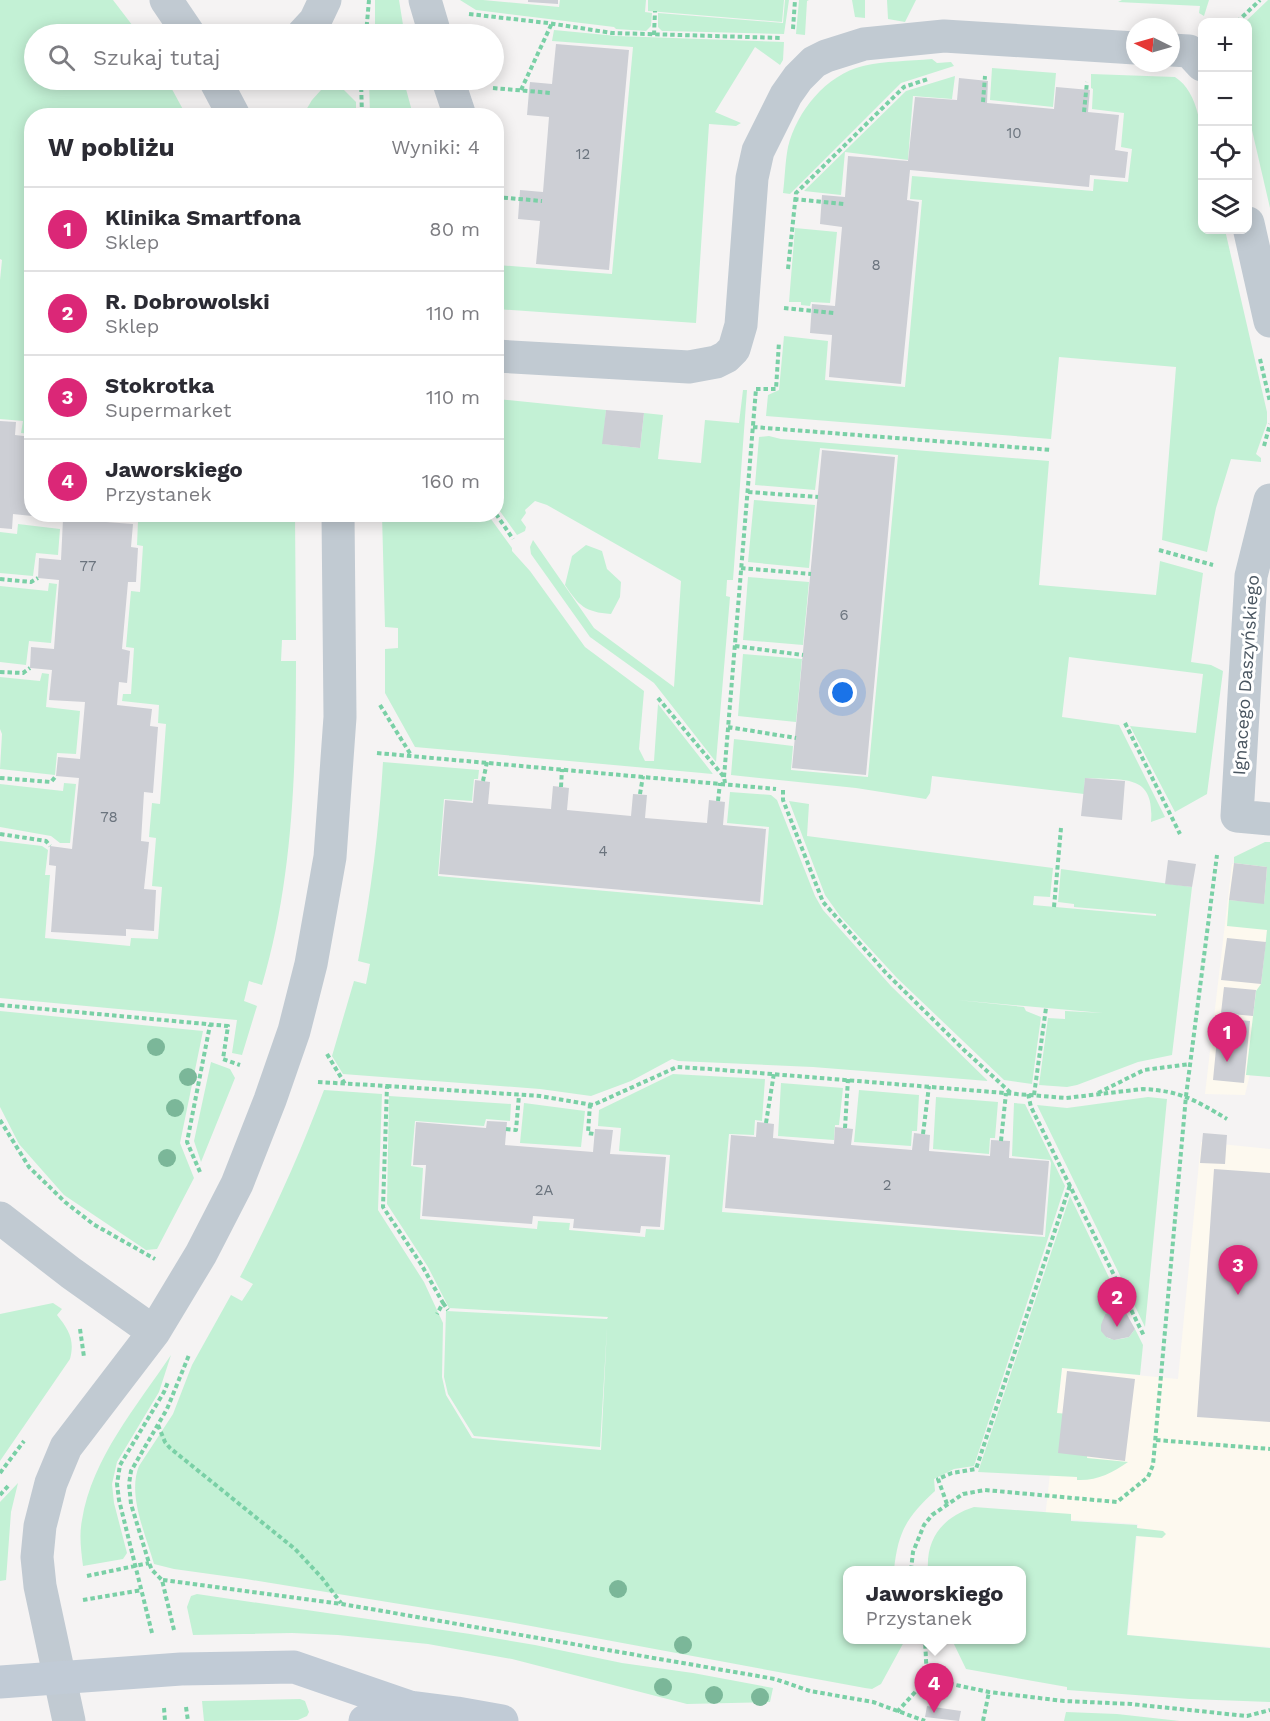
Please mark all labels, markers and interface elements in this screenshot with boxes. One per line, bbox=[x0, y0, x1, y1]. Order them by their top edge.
north arrow bbox=[1126, 18, 1180, 72]
map controls bbox=[1198, 18, 1252, 234]
button: + bbox=[1198, 18, 1252, 72]
search box bbox=[24, 24, 504, 90]
icon: search bbox=[45, 41, 78, 74]
text: Szukaj tutaj bbox=[93, 45, 220, 70]
button: − bbox=[1198, 72, 1252, 126]
house number: 10 bbox=[1006, 124, 1022, 142]
button: locate bbox=[1198, 126, 1252, 180]
text: W pobliżu bbox=[48, 132, 175, 162]
text: Wyniki: 4 bbox=[391, 135, 480, 159]
house number: 12 bbox=[576, 145, 590, 163]
button: layers bbox=[1198, 180, 1252, 234]
text: Klinika Smartfona bbox=[105, 205, 301, 230]
text: 1 bbox=[63, 217, 72, 241]
text: 80 m bbox=[429, 217, 480, 241]
text: Sklep bbox=[105, 230, 159, 254]
house number: 8 bbox=[871, 256, 881, 274]
text: R. Dobrowolski bbox=[105, 289, 270, 314]
text: 2 bbox=[62, 301, 73, 325]
text: 110 m bbox=[426, 301, 480, 325]
text: Sklep bbox=[105, 314, 159, 338]
text: Stokrotka bbox=[105, 373, 214, 398]
text: 3 bbox=[62, 385, 73, 409]
text: 110 m bbox=[426, 385, 480, 409]
text: Supermarket bbox=[105, 398, 231, 422]
text: Jaworskiego bbox=[105, 457, 243, 482]
text: 4 bbox=[61, 469, 74, 493]
text: 160 m bbox=[422, 469, 480, 493]
text: Przystanek bbox=[105, 482, 212, 506]
house number: 77 bbox=[80, 557, 96, 575]
street label: Ignacego Daszyńskiego bbox=[1228, 574, 1263, 776]
house number: 6 bbox=[839, 606, 849, 624]
your location bbox=[828, 678, 857, 707]
house number: 78 bbox=[100, 808, 118, 826]
house number: 4 bbox=[598, 842, 608, 860]
pin: 1 bbox=[1208, 1012, 1246, 1062]
house number: 2 bbox=[883, 1176, 891, 1194]
house number: 2A bbox=[535, 1181, 553, 1199]
pin: 3 bbox=[1218, 1246, 1258, 1295]
pin: 2 bbox=[1098, 1278, 1136, 1327]
popup bbox=[843, 1566, 1026, 1644]
text: Jaworskiego bbox=[866, 1581, 1003, 1606]
text: Przystanek bbox=[866, 1606, 972, 1630]
pin: 4 bbox=[914, 1664, 954, 1713]

